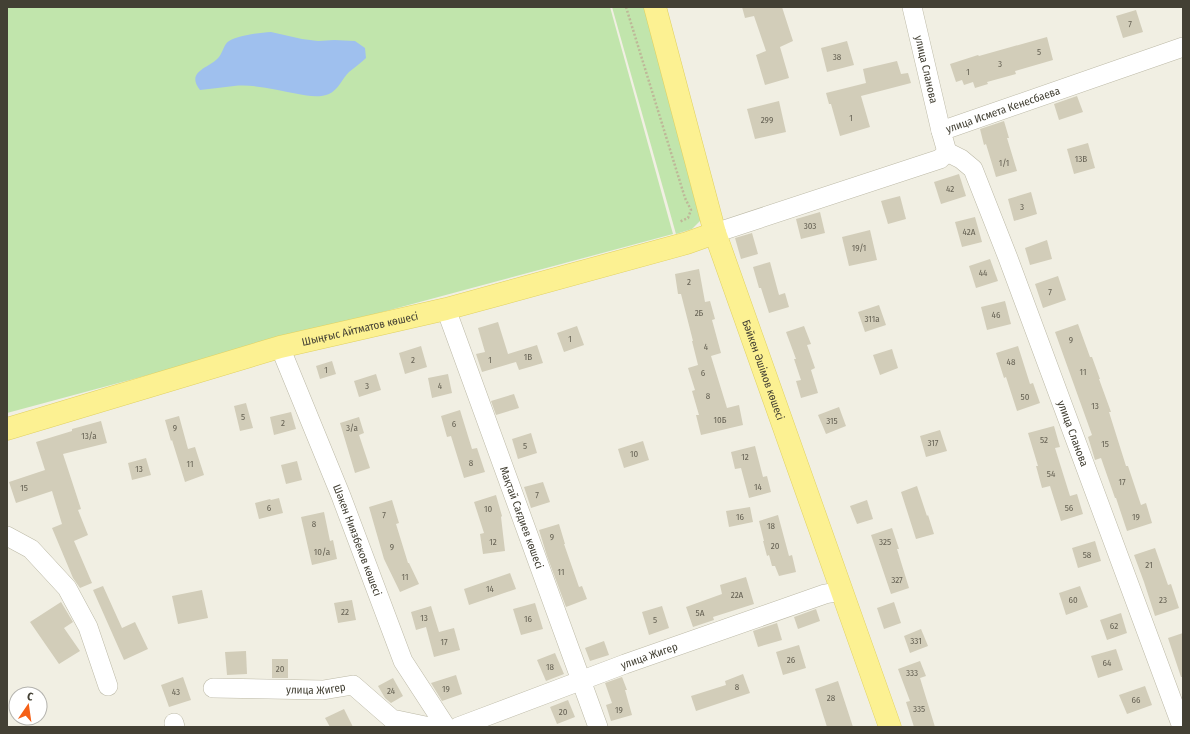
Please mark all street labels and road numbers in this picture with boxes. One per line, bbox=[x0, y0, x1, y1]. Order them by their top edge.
street label: улица Сланова bbox=[912, 34, 940, 105]
street label: улица Исмета Кенесбаева bbox=[944, 84, 1062, 136]
street label: Шыңғыс Айтматов көшесі bbox=[301, 310, 420, 349]
street label: Бәйкен Әшімов көшесі bbox=[739, 318, 787, 422]
street label: улица Сланова bbox=[1054, 399, 1091, 468]
street label: Мақтай Сағдиев көшесі bbox=[497, 465, 546, 571]
street label: Шәкен Ниязбеков көшесі bbox=[330, 482, 384, 598]
street label: улица Жигер bbox=[619, 640, 680, 672]
street label: улица Жигер bbox=[286, 680, 347, 697]

